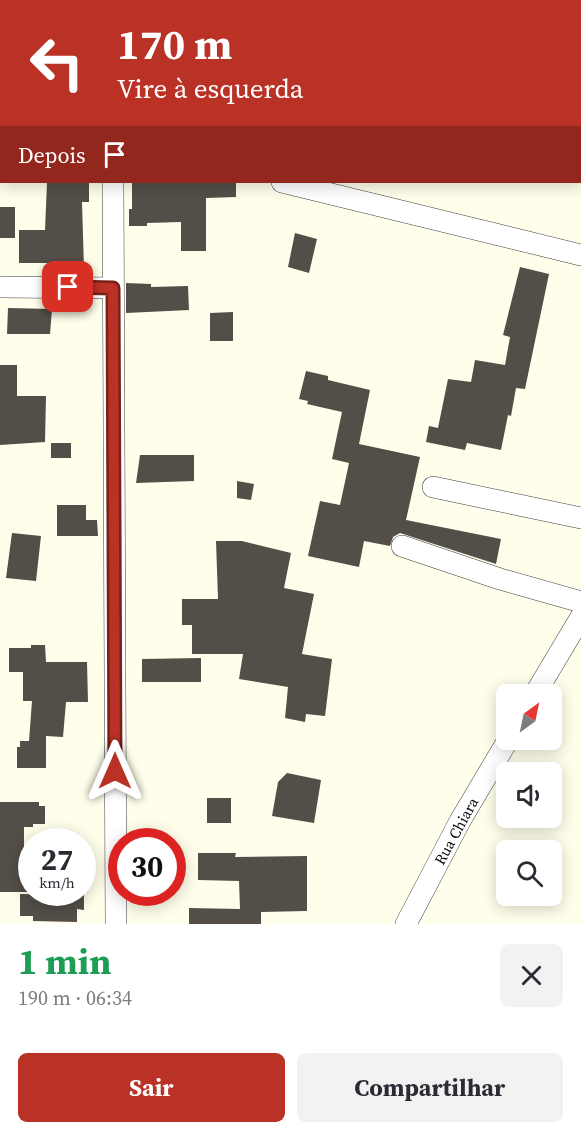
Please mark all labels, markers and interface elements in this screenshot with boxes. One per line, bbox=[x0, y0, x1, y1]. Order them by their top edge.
text: 170 m bbox=[117, 15, 232, 73]
icon: left bbox=[18, 24, 96, 102]
text: Vire à esquerda bbox=[117, 70, 303, 107]
icon: arrive bbox=[98, 138, 131, 171]
text: Depois bbox=[18, 140, 86, 170]
pin bbox=[42, 261, 93, 312]
icon: arrive bbox=[51, 270, 84, 303]
north arrow bbox=[496, 684, 562, 750]
map controls bbox=[496, 684, 562, 906]
position arrow bbox=[83, 739, 147, 803]
button: sound bbox=[496, 762, 562, 828]
street label: Rua Chiara bbox=[429, 793, 483, 868]
speed limit sign: 30 bbox=[108, 828, 186, 906]
text: 27 bbox=[41, 839, 73, 880]
button: search bbox=[496, 840, 562, 906]
text: km/h bbox=[39, 872, 75, 893]
text: 1 min bbox=[18, 937, 111, 986]
button: close bbox=[500, 944, 563, 1007]
text: 190 m · 06:34 bbox=[18, 984, 132, 1012]
button: Sair bbox=[18, 1053, 285, 1122]
button: Compartilhar bbox=[297, 1053, 563, 1122]

